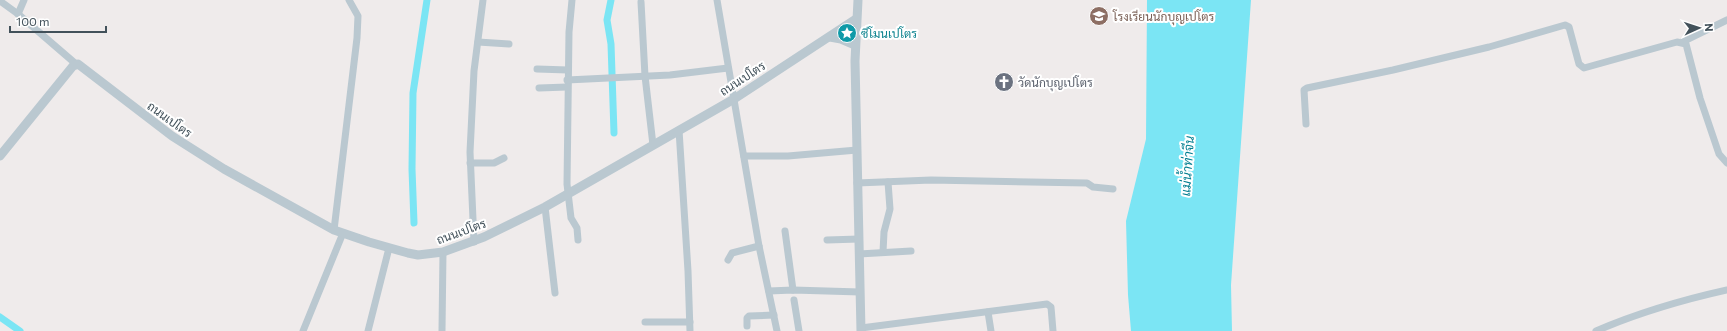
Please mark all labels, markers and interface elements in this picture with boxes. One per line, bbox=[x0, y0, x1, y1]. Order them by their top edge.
school or university icon: โรงเรียนนักบุญเปโตร bbox=[1088, 5, 1110, 27]
scale bar bbox=[10, 8, 106, 34]
north arrow bbox=[1679, 8, 1719, 48]
place label: โรงเรียนนักบุญเปโตร bbox=[1112, 9, 1215, 26]
text: 100 m bbox=[16, 14, 50, 28]
place icon: ซีโมนเปโตร bbox=[836, 22, 858, 44]
text: N bbox=[1703, 23, 1716, 32]
place label: ซีโมนเปโตร bbox=[861, 26, 917, 40]
street label: ถนนเปโตร bbox=[717, 58, 768, 98]
church icon: วัดนักบุญเปโตร bbox=[993, 71, 1015, 93]
place label: วัดนักบุญเปโตร bbox=[1018, 75, 1093, 92]
street label: ถนนเปโตร bbox=[145, 98, 195, 140]
water label: แม่น้ำท่าจีน bbox=[1173, 134, 1197, 197]
street label: ถนนเปโตร bbox=[434, 216, 488, 246]

